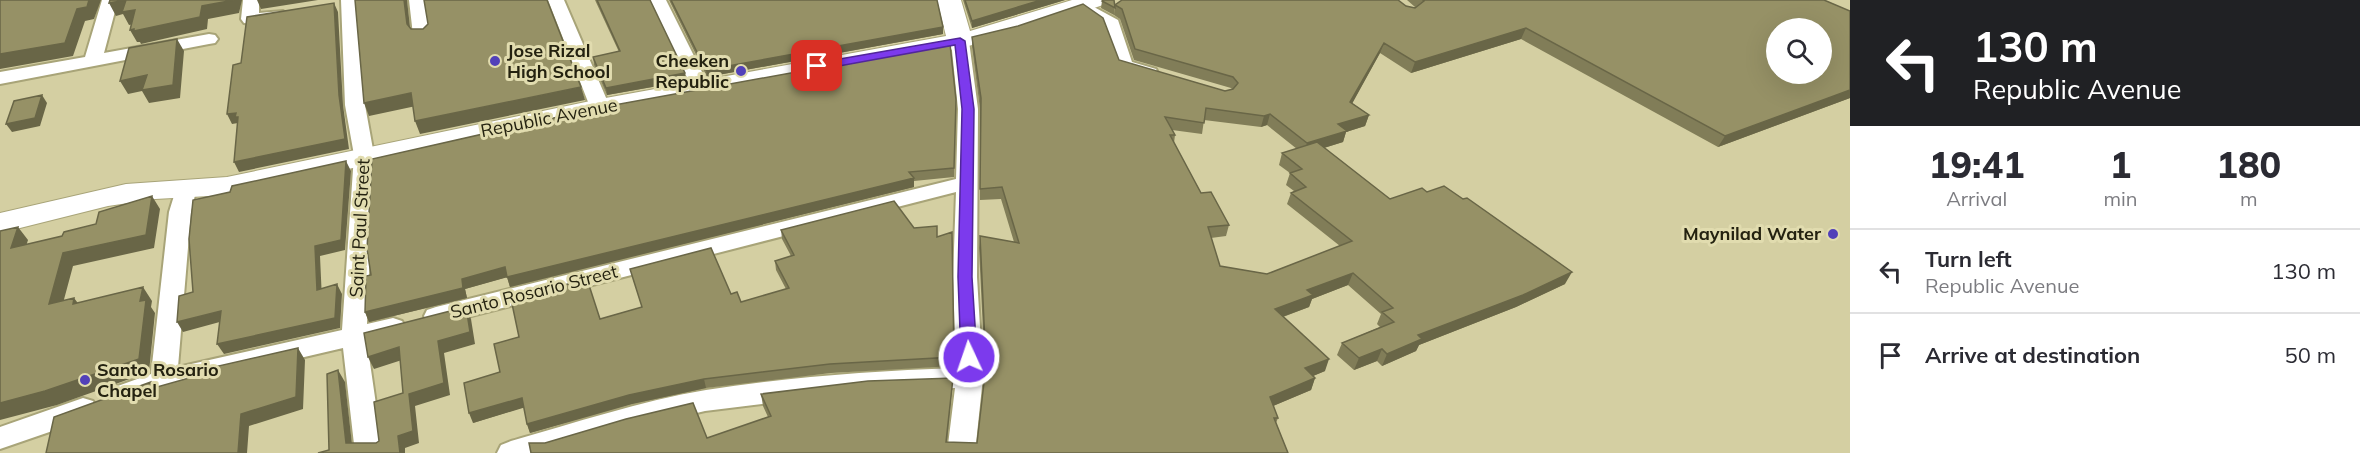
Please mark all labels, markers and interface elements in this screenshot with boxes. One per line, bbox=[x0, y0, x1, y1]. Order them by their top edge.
map controls bbox=[1766, 18, 1832, 84]
button: search bbox=[1766, 18, 1832, 84]
text: 130 m bbox=[1973, 20, 2098, 73]
icon: left bbox=[1874, 24, 1952, 102]
place label: Jose Rizal High School bbox=[507, 39, 610, 83]
pin bbox=[791, 40, 842, 91]
place label: Cheeken Republic bbox=[655, 49, 729, 93]
icon: arrive bbox=[800, 49, 833, 82]
marker: Jose Rizal High School bbox=[488, 54, 502, 68]
marker: Cheeken Republic bbox=[734, 64, 748, 78]
text: Republic Avenue bbox=[1973, 72, 2181, 106]
street label: Republic Avenue bbox=[479, 93, 619, 142]
text: 19:41 bbox=[1929, 142, 2025, 187]
text: 1 bbox=[2110, 142, 2131, 187]
text: 180 bbox=[2216, 142, 2281, 187]
street label: Saint Paul Street bbox=[344, 158, 375, 298]
text: Arrival bbox=[1946, 186, 2007, 211]
text: min bbox=[2103, 186, 2138, 211]
text: m bbox=[2240, 186, 2258, 211]
place label: Maynilad Water bbox=[1683, 222, 1822, 245]
marker: Maynilad Water bbox=[1826, 227, 1840, 241]
text: Turn left bbox=[1925, 245, 2012, 273]
icon: left bbox=[1874, 255, 1907, 288]
text: 130 m bbox=[2271, 257, 2336, 285]
street label: Santo Rosario Street bbox=[448, 260, 620, 323]
text: Republic Avenue bbox=[1925, 273, 2079, 298]
position arrow bbox=[937, 325, 1001, 389]
icon: arrive bbox=[1874, 339, 1907, 372]
text: Arrive at destination bbox=[1925, 341, 2140, 369]
text: 50 m bbox=[2285, 341, 2336, 369]
place label: Santo Rosario Chapel bbox=[97, 358, 219, 402]
marker: Santo Rosario Chapel bbox=[78, 373, 92, 387]

